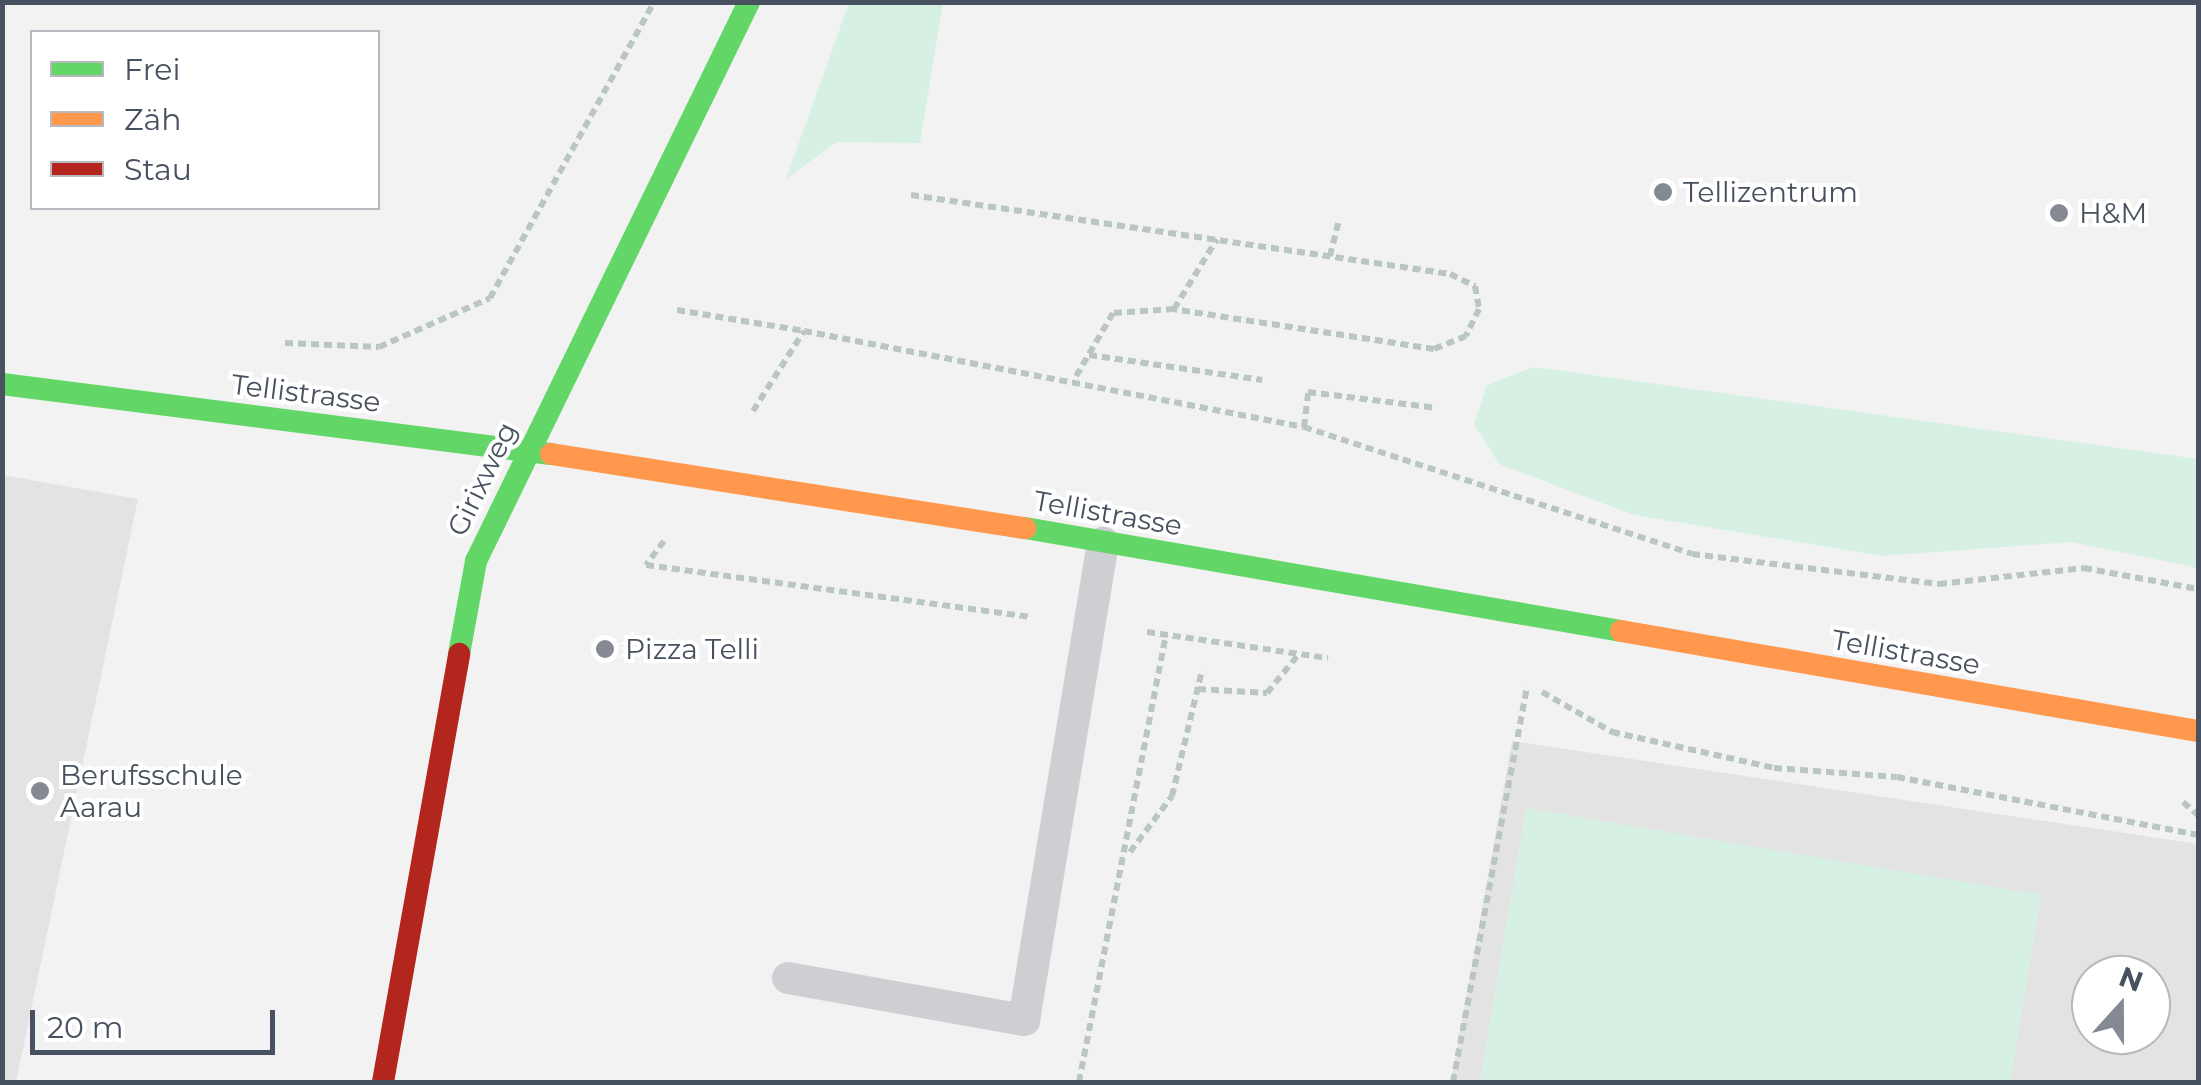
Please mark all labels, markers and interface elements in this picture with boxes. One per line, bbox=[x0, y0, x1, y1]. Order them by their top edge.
legend bbox=[30, 30, 380, 210]
text: Frei bbox=[124, 51, 181, 88]
text: Zäh bbox=[124, 101, 182, 138]
text: Stau bbox=[124, 151, 192, 188]
place label: Tellizentrum bbox=[1683, 175, 1858, 209]
marker: Tellizentrum bbox=[1652, 181, 1674, 203]
place label: H&M bbox=[2079, 196, 2147, 230]
marker: H&M bbox=[2048, 202, 2070, 224]
street label: Tellistrasse bbox=[230, 367, 382, 419]
street label: Girixweg bbox=[440, 417, 524, 541]
street label: Tellistrasse bbox=[1031, 483, 1185, 543]
street label: Tellistrasse bbox=[1829, 622, 1983, 682]
place label: Pizza Telli bbox=[625, 632, 759, 666]
marker: Pizza Telli bbox=[594, 638, 616, 660]
place label: Berufsschule Aarau bbox=[60, 758, 243, 824]
marker: Berufsschule Aarau bbox=[29, 780, 51, 802]
north arrow bbox=[2071, 955, 2171, 1055]
text: N bbox=[2114, 959, 2148, 999]
scale bar bbox=[35, 990, 280, 1052]
text: 20 m bbox=[47, 1009, 124, 1046]

